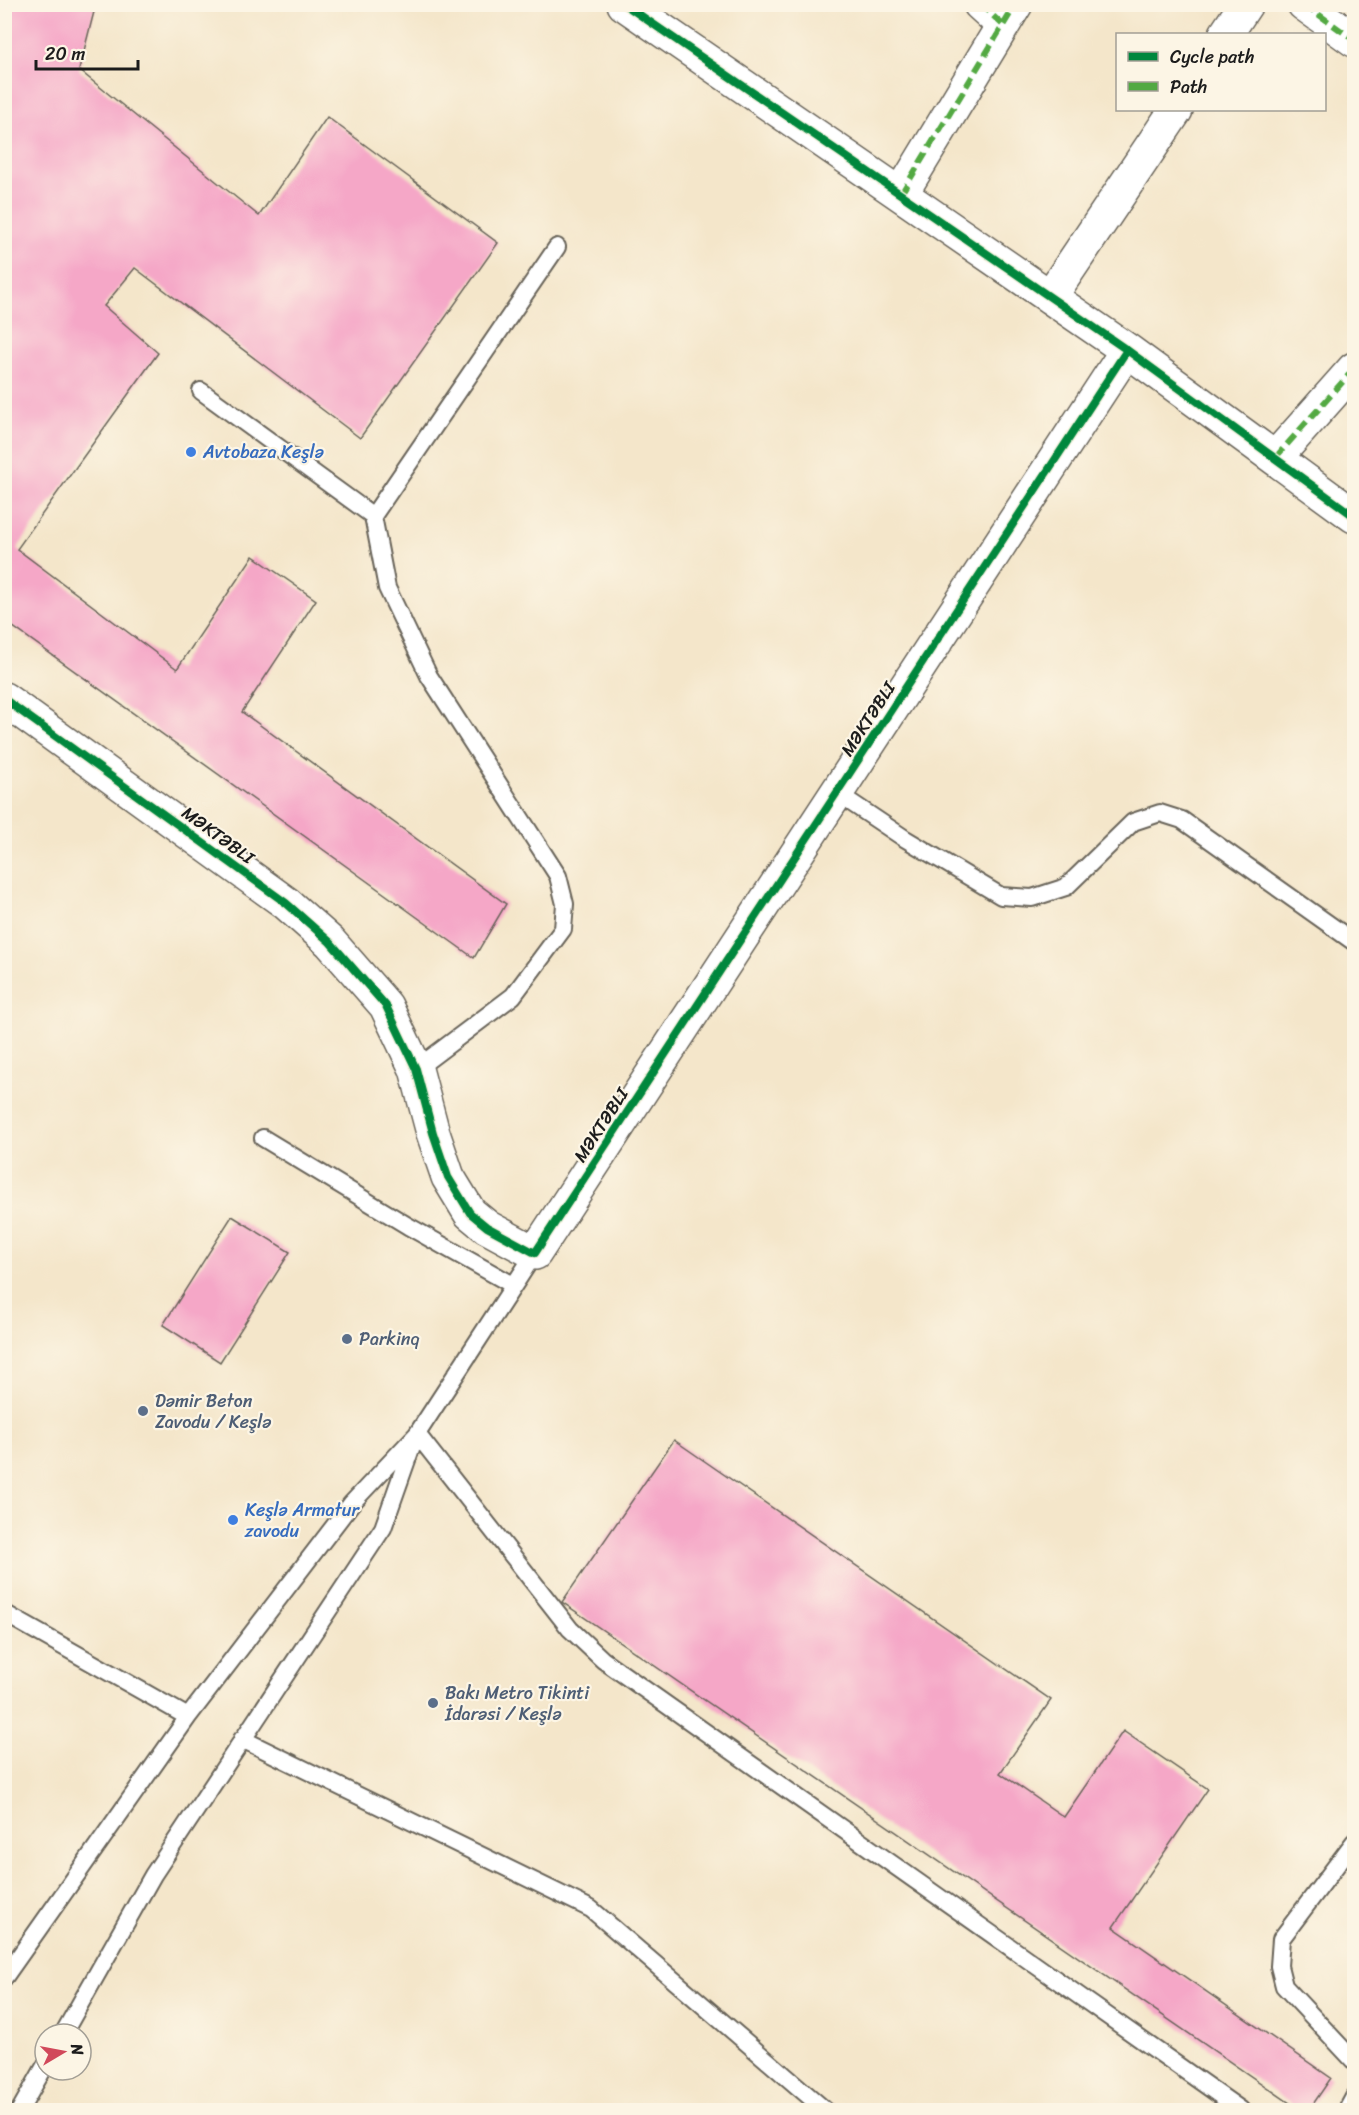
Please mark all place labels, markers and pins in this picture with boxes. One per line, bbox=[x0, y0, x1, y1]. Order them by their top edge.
place label: Avtobaza Keşlə bbox=[202, 436, 324, 468]
marker: Avtobaza Keşlə bbox=[184, 445, 198, 459]
place label: Parkinq bbox=[359, 1323, 420, 1355]
marker: Parkinq bbox=[340, 1332, 354, 1346]
place label: Dəmir Beton Zavodu / Keşlə bbox=[155, 1385, 272, 1438]
marker: Dəmir Beton Zavodu / Keşlə bbox=[136, 1404, 150, 1418]
place label: Keşlə Armatur zavodu bbox=[244, 1494, 360, 1547]
marker: Keşlə Armatur zavodu bbox=[226, 1513, 240, 1527]
place label: Bakı Metro Tikinti İdarəsi / Keşlə bbox=[444, 1677, 590, 1730]
marker: Bakı Metro Tikinti İdarəsi / Keşlə bbox=[426, 1696, 440, 1710]

